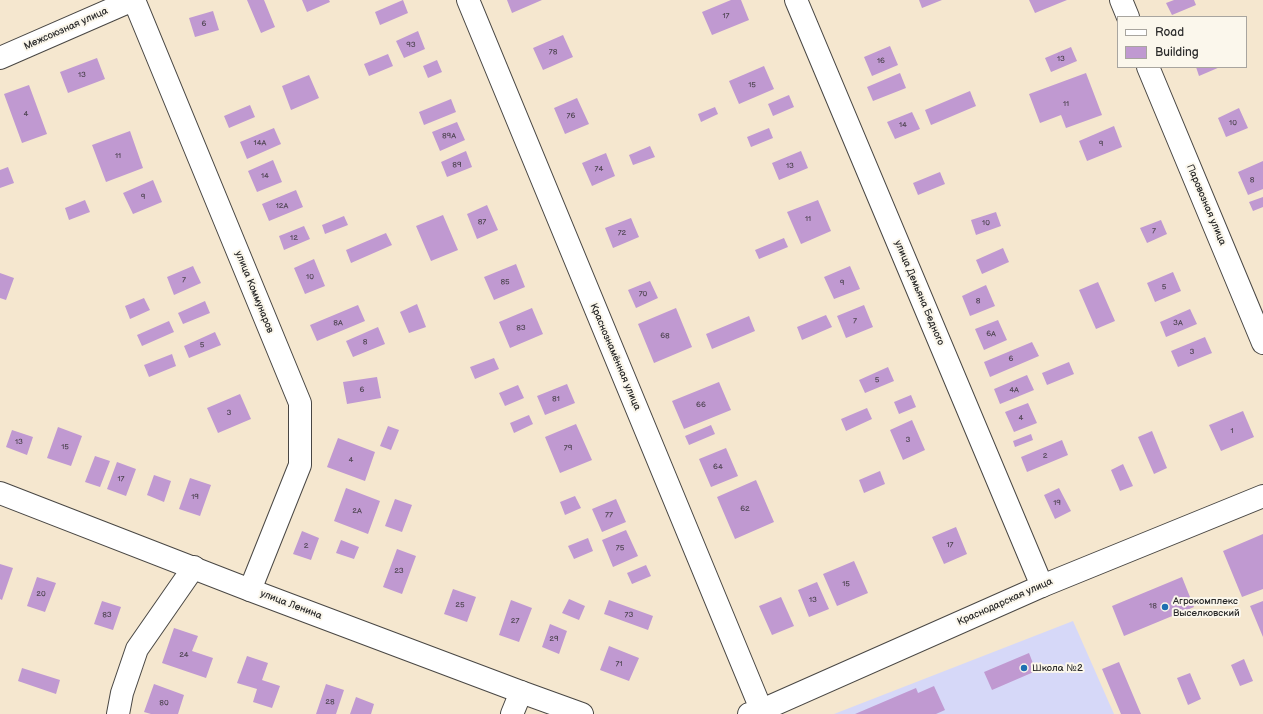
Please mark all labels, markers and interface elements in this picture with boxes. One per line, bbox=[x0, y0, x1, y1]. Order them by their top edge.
street label: Межсоюзная улица bbox=[22, 5, 110, 53]
house number: 17 bbox=[722, 11, 730, 21]
legend bbox=[1117, 16, 1247, 68]
house number: 6 bbox=[202, 19, 206, 29]
text: Road bbox=[1155, 25, 1184, 40]
house number: 93 bbox=[406, 40, 416, 50]
text: Building bbox=[1155, 45, 1199, 60]
house number: 78 bbox=[549, 47, 557, 57]
house number: 13 bbox=[1057, 54, 1065, 64]
house number: 16 bbox=[877, 56, 885, 66]
house number: 13 bbox=[78, 70, 86, 80]
house number: 15 bbox=[748, 80, 756, 90]
house number: 11 bbox=[1063, 99, 1069, 109]
house number: 4 bbox=[24, 109, 28, 119]
house number: 76 bbox=[567, 111, 575, 121]
house number: 10 bbox=[1229, 118, 1237, 128]
house number: 14 bbox=[899, 120, 907, 130]
house number: 89А bbox=[442, 131, 456, 141]
house number: 14А bbox=[254, 138, 266, 148]
house number: 9 bbox=[1099, 139, 1103, 149]
house number: 11 bbox=[115, 151, 121, 161]
house number: 89 bbox=[452, 160, 462, 170]
house number: 13 bbox=[786, 161, 794, 171]
street label: Паровозная улица bbox=[1183, 163, 1229, 247]
house number: 74 bbox=[595, 164, 603, 174]
house number: 14 bbox=[261, 171, 269, 181]
house number: 8 bbox=[1250, 175, 1254, 185]
house number: 9 bbox=[141, 192, 145, 202]
house number: 12А bbox=[276, 201, 288, 211]
house number: 11 bbox=[805, 214, 811, 224]
house number: 87 bbox=[478, 217, 486, 227]
house number: 10 bbox=[982, 218, 990, 228]
house number: 7 bbox=[1152, 226, 1156, 236]
house number: 72 bbox=[618, 228, 626, 238]
house number: 12 bbox=[290, 233, 298, 243]
street label: улица Демьяна Бедного bbox=[891, 239, 947, 347]
street label: улица Коммунаров bbox=[232, 249, 276, 335]
house number: 10 bbox=[306, 272, 314, 282]
house number: 7 bbox=[182, 275, 186, 285]
house number: 85 bbox=[500, 277, 510, 287]
house number: 9 bbox=[840, 278, 844, 288]
house number: 5 bbox=[1162, 282, 1166, 292]
house number: 70 bbox=[639, 289, 647, 299]
house number: 8 bbox=[976, 296, 980, 306]
street label: Краснознамённая улица bbox=[587, 302, 643, 412]
house number: 7 bbox=[853, 316, 857, 326]
house number: 8А bbox=[333, 318, 343, 328]
house number: 3А bbox=[1173, 318, 1183, 328]
house number: 83 bbox=[516, 323, 526, 333]
house number: 6А bbox=[986, 329, 996, 339]
house number: 68 bbox=[660, 331, 670, 341]
house number: 8 bbox=[363, 337, 367, 347]
house number: 5 bbox=[200, 340, 204, 350]
house number: 3 bbox=[1190, 347, 1194, 357]
house number: 6 bbox=[1009, 354, 1013, 364]
house number: 5 bbox=[875, 375, 879, 385]
house number: 6 bbox=[360, 385, 364, 395]
house number: 4А bbox=[1009, 385, 1019, 395]
house number: 81 bbox=[552, 394, 560, 404]
house number: 66 bbox=[696, 400, 706, 410]
house number: 3 bbox=[227, 408, 231, 418]
house number: 4 bbox=[1019, 413, 1023, 423]
house number: 1 bbox=[1230, 426, 1234, 436]
house number: 3 bbox=[906, 435, 910, 445]
house number: 13 bbox=[15, 437, 23, 447]
house number: 15 bbox=[61, 442, 69, 452]
house number: 79 bbox=[564, 443, 572, 453]
house number: 2 bbox=[1043, 451, 1047, 461]
house number: 4 bbox=[349, 455, 353, 465]
house number: 64 bbox=[713, 462, 723, 472]
house number: 17 bbox=[117, 474, 125, 484]
house number: 19 bbox=[191, 492, 199, 502]
house number: 19 bbox=[1053, 498, 1061, 508]
house number: 62 bbox=[740, 504, 750, 514]
house number: 2А bbox=[352, 506, 362, 516]
house number: 77 bbox=[605, 510, 613, 520]
house number: 17 bbox=[946, 540, 954, 550]
house number: 2 bbox=[304, 541, 308, 551]
house number: 75 bbox=[616, 543, 624, 553]
house number: 23 bbox=[394, 566, 404, 576]
street label: Краснодарская улица bbox=[955, 576, 1055, 628]
house number: 15 bbox=[842, 579, 850, 589]
street label: улица Ленина bbox=[258, 588, 324, 622]
house number: 20 bbox=[36, 589, 46, 599]
house number: 13 bbox=[809, 595, 817, 605]
place label: Агрокомплекс Выселковский bbox=[1173, 595, 1240, 618]
house number: 25 bbox=[455, 600, 465, 610]
house number: 18 bbox=[1149, 601, 1157, 611]
marker: Агрокомплекс Выселковский bbox=[1160, 602, 1170, 612]
house number: 83 bbox=[102, 610, 112, 620]
house number: 73 bbox=[625, 610, 633, 620]
house number: 27 bbox=[511, 616, 519, 626]
house number: 29 bbox=[549, 634, 559, 644]
house number: 24 bbox=[179, 650, 189, 660]
house number: 71 bbox=[615, 659, 623, 669]
place label: Школа №2 bbox=[1032, 662, 1083, 674]
marker: Школа №2 bbox=[1019, 663, 1029, 673]
house number: 28 bbox=[325, 697, 335, 707]
house number: 80 bbox=[159, 698, 169, 708]

